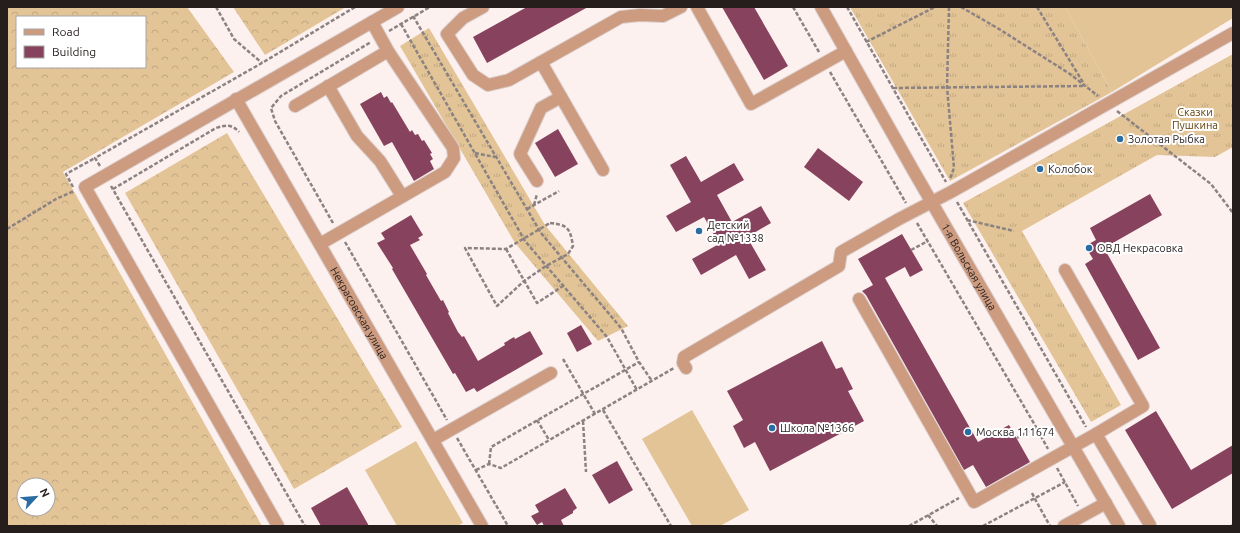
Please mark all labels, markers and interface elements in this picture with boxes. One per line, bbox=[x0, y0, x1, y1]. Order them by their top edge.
legend bbox=[16, 16, 146, 68]
text: Road bbox=[52, 25, 80, 38]
text: Building bbox=[52, 45, 96, 58]
park label: Сказки Пушкина bbox=[1172, 106, 1218, 131]
place label: Золотая Рыбка bbox=[1128, 133, 1205, 145]
marker: Золотая Рыбка bbox=[1115, 134, 1125, 144]
place label: Колобок bbox=[1048, 163, 1093, 175]
marker: Колобок bbox=[1035, 164, 1045, 174]
place label: Детский сад №1338 bbox=[707, 219, 764, 244]
street label: 1-я Вольская улица bbox=[939, 221, 999, 312]
marker: Детский сад №1338 bbox=[694, 226, 704, 236]
place label: ОВД Некрасовка bbox=[1097, 242, 1183, 254]
marker: ОВД Некрасовка bbox=[1084, 243, 1094, 253]
street label: Некрасовская улица bbox=[328, 265, 390, 361]
place label: Школа №1366 bbox=[780, 422, 854, 434]
marker: Школа №1366 bbox=[767, 423, 777, 433]
place label: Москва 111674 bbox=[976, 426, 1054, 438]
marker: Москва 111674 bbox=[963, 427, 973, 437]
north arrow bbox=[16, 477, 56, 517]
text: N bbox=[38, 486, 52, 499]

